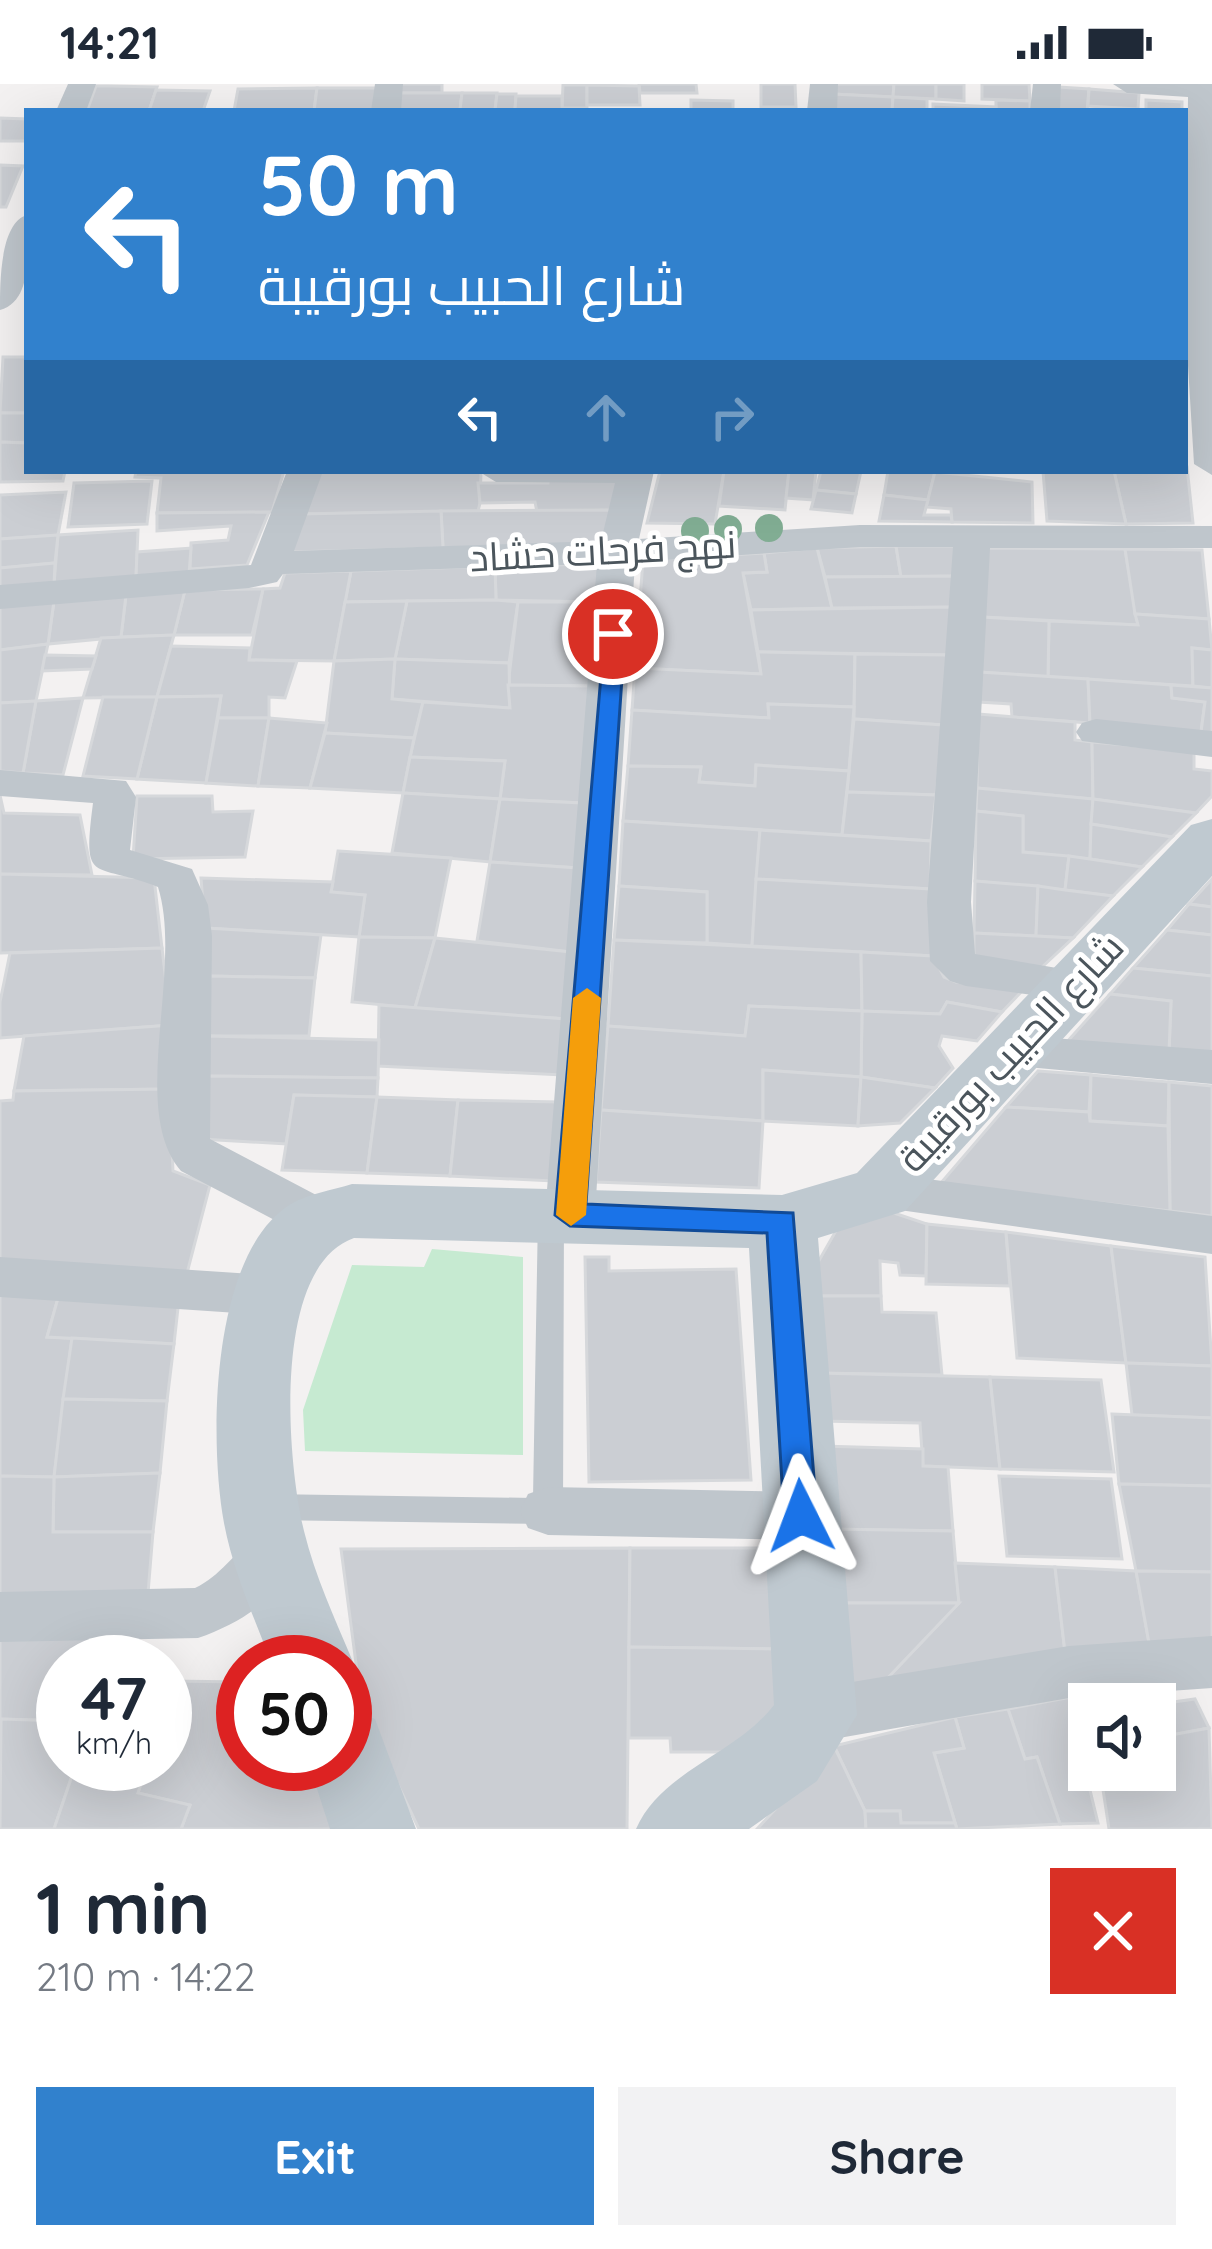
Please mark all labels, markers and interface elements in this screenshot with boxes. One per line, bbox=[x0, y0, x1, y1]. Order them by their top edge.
text: 14:21 bbox=[60, 14, 159, 70]
text: 50 m bbox=[258, 131, 459, 236]
icon: left bbox=[60, 156, 216, 312]
text: شارع الحبيب بورقيبة bbox=[258, 251, 685, 319]
icon: left bbox=[447, 384, 513, 450]
icon: ahead bbox=[573, 384, 639, 450]
icon: right bbox=[699, 384, 765, 450]
street label: نهج فرحات حشاد bbox=[468, 519, 738, 584]
pin bbox=[562, 583, 664, 685]
icon: arrive bbox=[580, 601, 646, 667]
street label: شارع الحبيب بورقيبة bbox=[887, 922, 1135, 1184]
position arrow bbox=[738, 1453, 864, 1579]
speed limit sign: 50 bbox=[216, 1635, 372, 1791]
text: 47 bbox=[81, 1660, 147, 1735]
map controls bbox=[1068, 1683, 1176, 1791]
button: sound bbox=[1068, 1683, 1176, 1791]
text: km/h bbox=[76, 1724, 152, 1762]
text: 1 min bbox=[36, 1862, 210, 1952]
button: close bbox=[1050, 1868, 1176, 1994]
text: 210 m · 14:22 bbox=[36, 1952, 255, 2001]
button: Exit bbox=[36, 2087, 594, 2225]
button: Share bbox=[618, 2087, 1176, 2225]

